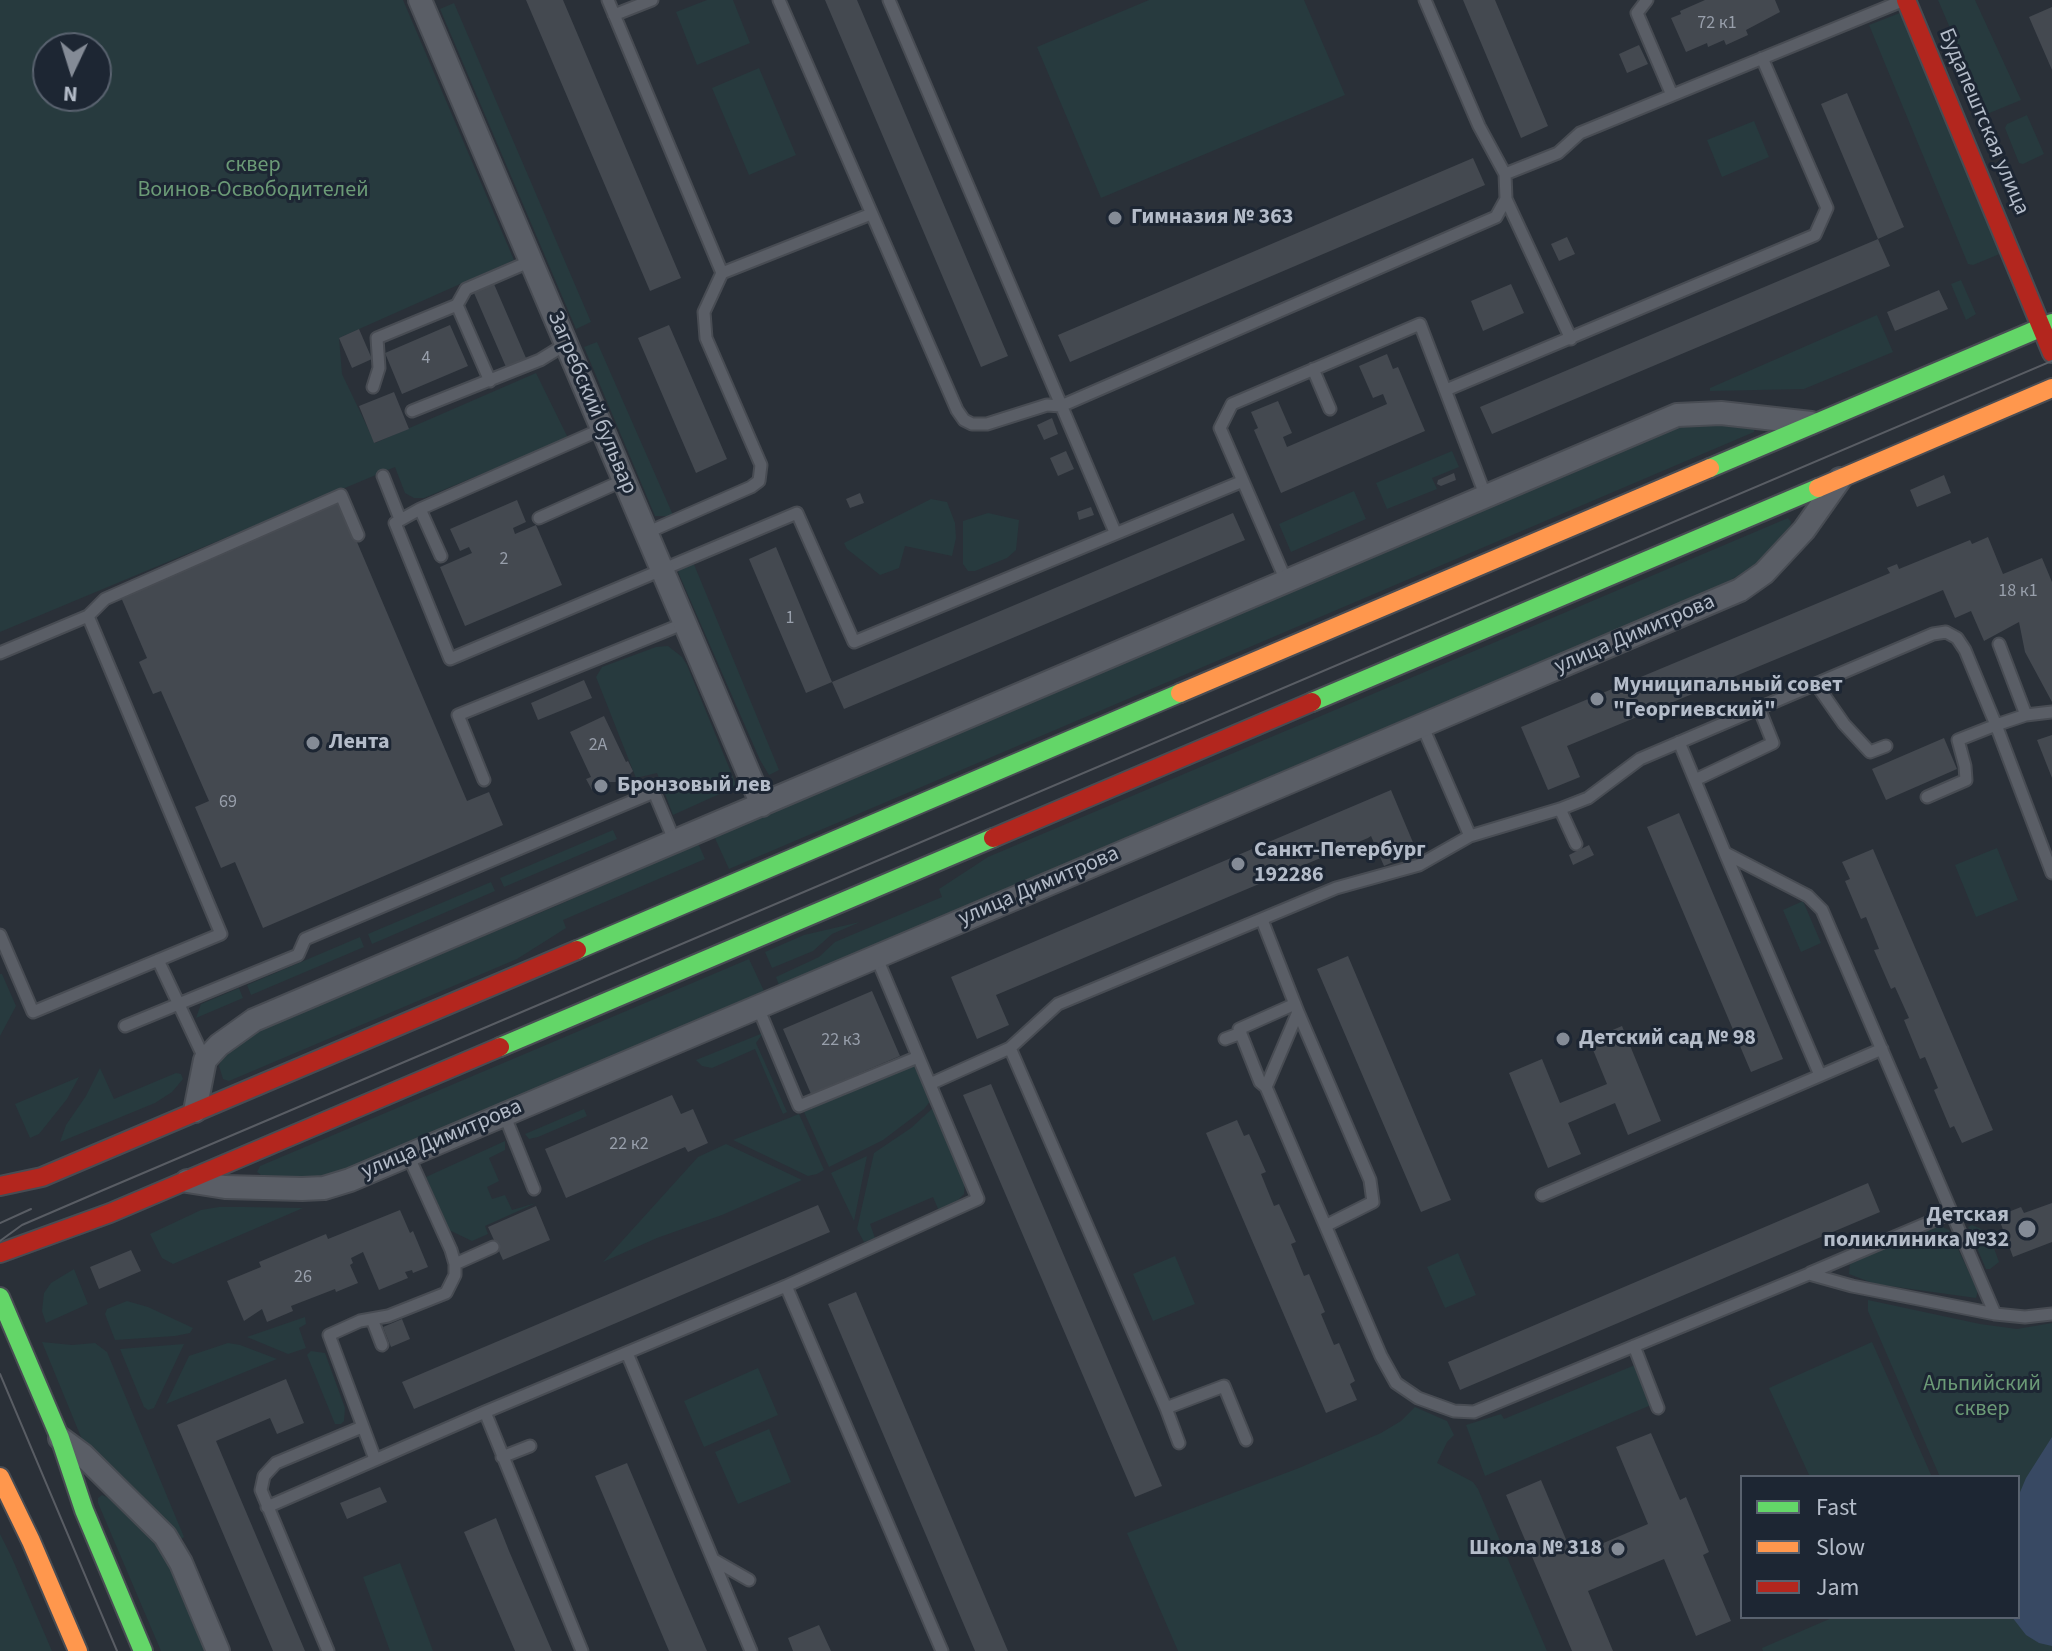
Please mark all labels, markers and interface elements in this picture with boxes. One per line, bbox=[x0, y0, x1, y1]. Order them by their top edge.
house number: 72 к1 bbox=[1697, 13, 1737, 35]
street label: Будапештская улица bbox=[1932, 25, 2034, 219]
north arrow bbox=[32, 32, 112, 112]
text: N bbox=[62, 77, 79, 110]
park label: сквер Воинов-Освободителей bbox=[137, 153, 369, 204]
place label: Гимназия № 363 bbox=[1131, 205, 1293, 231]
marker: Гимназия № 363 bbox=[1106, 209, 1124, 227]
street label: Загребский бульвар bbox=[540, 307, 642, 499]
house number: 4 bbox=[422, 348, 430, 370]
house number: 2 bbox=[500, 549, 508, 571]
house number: 18 к1 bbox=[1998, 581, 2038, 603]
street label: улица Димитрова bbox=[1551, 589, 1719, 681]
house number: 1 bbox=[786, 608, 794, 630]
place label: Муниципальный совет "Георгиевский" bbox=[1613, 673, 1843, 724]
marker: Муниципальный совет "Георгиевский" bbox=[1588, 690, 1606, 708]
place label: Лента bbox=[329, 730, 390, 756]
marker: Лента bbox=[304, 734, 322, 752]
house number: 2А bbox=[589, 735, 607, 757]
place label: Бронзовый лев bbox=[617, 773, 771, 799]
marker: Бронзовый лев bbox=[592, 777, 610, 795]
house number: 69 bbox=[219, 792, 237, 814]
place label: Санкт-Петербург 192286 bbox=[1254, 838, 1426, 890]
street label: улица Димитрова bbox=[955, 841, 1123, 933]
marker: Санкт-Петербург 192286 bbox=[1229, 855, 1247, 873]
place label: Детский сад № 98 bbox=[1579, 1026, 1756, 1052]
house number: 22 к3 bbox=[821, 1030, 861, 1052]
marker: Детский сад № 98 bbox=[1554, 1030, 1572, 1048]
street label: улица Димитрова bbox=[358, 1094, 526, 1186]
house number: 22 к2 bbox=[609, 1134, 649, 1156]
place label: Детская поликлиника №32 bbox=[1823, 1203, 2009, 1254]
marker: Детская поликлиника №32 bbox=[2016, 1218, 2038, 1240]
house number: 26 bbox=[294, 1267, 312, 1289]
park label: Альпийский сквер bbox=[1923, 1372, 2041, 1424]
legend bbox=[1740, 1475, 2020, 1619]
text: Fast bbox=[1816, 1490, 1857, 1525]
text: Slow bbox=[1816, 1530, 1865, 1565]
place label: Школа № 318 bbox=[1469, 1536, 1602, 1562]
marker: Школа № 318 bbox=[1609, 1540, 1627, 1558]
text: Jam bbox=[1816, 1570, 1860, 1605]

